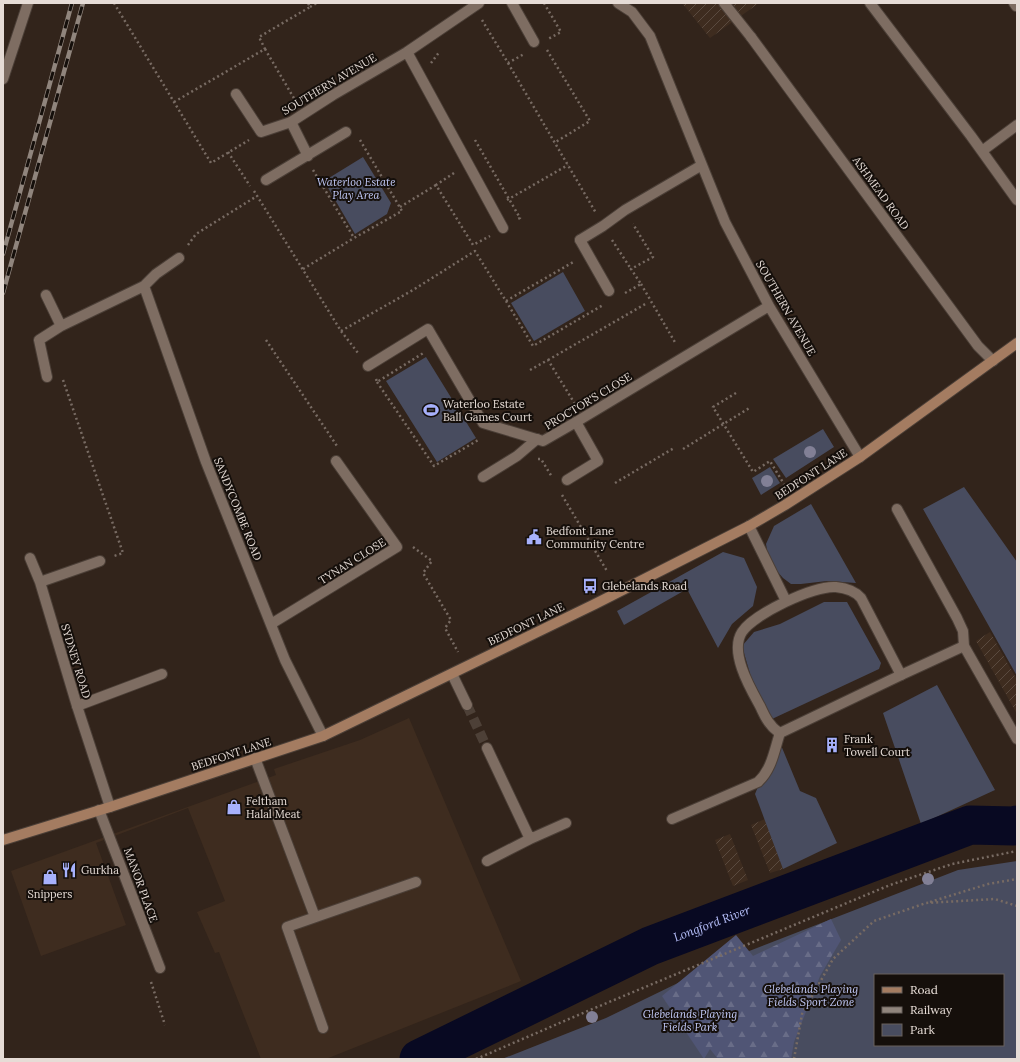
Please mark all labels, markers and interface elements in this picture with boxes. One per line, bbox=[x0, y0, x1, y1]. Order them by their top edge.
street label: SOUTHERN AVENUE bbox=[279, 50, 379, 118]
street label: ASHMEAD ROAD bbox=[849, 153, 912, 232]
park label: Waterloo Estate Play Area bbox=[317, 175, 395, 202]
street label: SOUTHERN AVENUE bbox=[753, 258, 819, 358]
street label: PROCTOR'S CLOSE bbox=[542, 369, 634, 433]
place label: Waterloo Estate Ball Games Court bbox=[443, 397, 533, 424]
sports icon: Waterloo Estate Ball Games Court bbox=[422, 401, 440, 419]
street label: BEDFONT LANE bbox=[772, 445, 850, 503]
street label: SANDYCOMBE ROAD bbox=[211, 455, 265, 563]
place label: Bedfont Lane Community Centre bbox=[546, 524, 644, 551]
public building icon: Bedfont Lane Community Centre bbox=[525, 528, 543, 546]
street label: TYNAN CLOSE bbox=[316, 535, 388, 587]
bus stop icon: Glebelands Road bbox=[581, 577, 599, 595]
place label: Glebelands Road bbox=[602, 579, 688, 593]
street label: BEDFONT LANE bbox=[486, 599, 567, 649]
street label: SYDNEY ROAD bbox=[58, 622, 94, 700]
place label: Frank Towell Court bbox=[844, 732, 911, 759]
street label: BEDFONT LANE bbox=[189, 734, 273, 774]
building icon: Frank Towell Court bbox=[823, 736, 841, 754]
place label: Feltham Halal Meat bbox=[246, 794, 301, 821]
shop icon: Feltham Halal Meat bbox=[225, 798, 243, 816]
street label: MANOR PLACE bbox=[121, 846, 161, 924]
restaurant icon: Gurkha bbox=[60, 861, 78, 879]
place label: Gurkha bbox=[81, 863, 119, 877]
shop icon: Snippers bbox=[41, 868, 59, 886]
place label: Snippers bbox=[28, 887, 72, 901]
water label: Longford River bbox=[671, 901, 753, 944]
legend bbox=[874, 974, 1004, 1046]
park label: Glebelands Playing Fields Sport Zone bbox=[764, 982, 859, 1009]
text: Road bbox=[910, 982, 938, 997]
text: Railway bbox=[910, 1002, 953, 1017]
park label: Glebelands Playing Fields Park bbox=[643, 1007, 738, 1034]
text: Park bbox=[910, 1022, 936, 1037]

